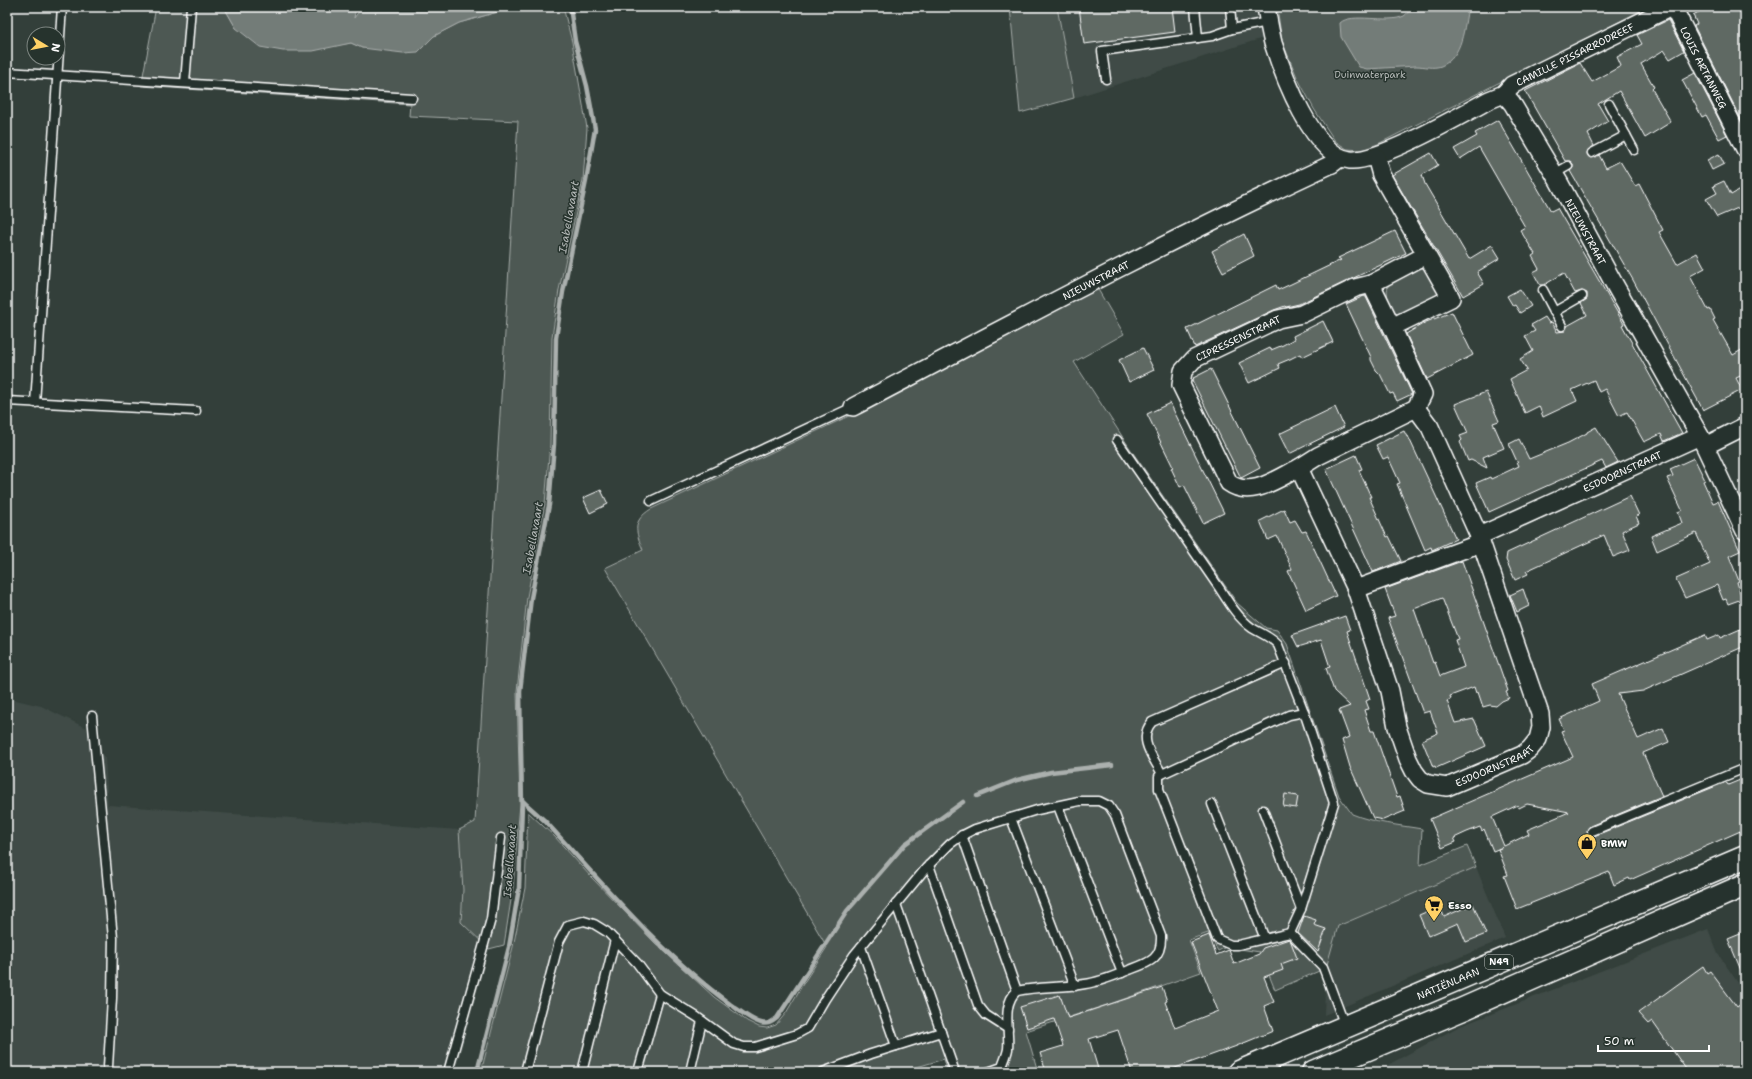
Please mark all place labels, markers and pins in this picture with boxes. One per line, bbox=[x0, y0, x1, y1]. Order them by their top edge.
shop icon: BMW bbox=[1576, 832, 1598, 860]
place label: BMW bbox=[1601, 837, 1627, 850]
supermarket icon: Esso bbox=[1423, 894, 1445, 922]
place label: Esso bbox=[1448, 899, 1472, 912]

